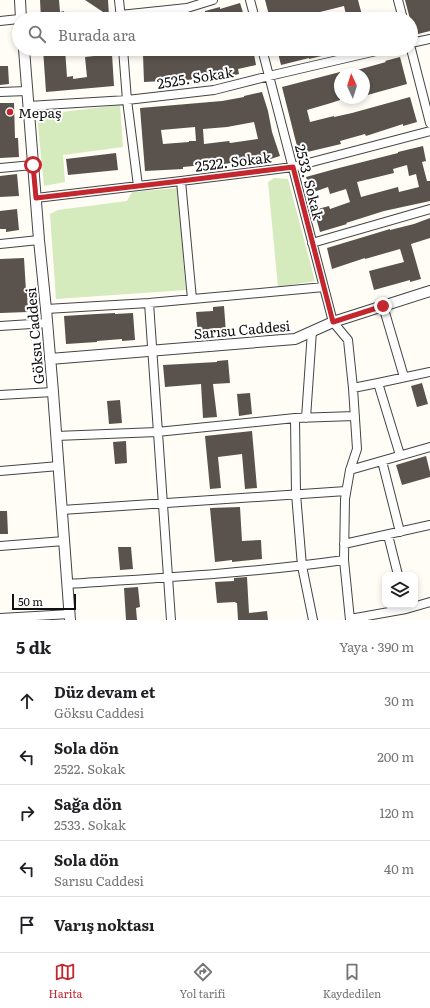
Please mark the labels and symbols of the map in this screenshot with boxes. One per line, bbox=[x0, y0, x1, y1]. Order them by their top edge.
street label: 2525. Sokak bbox=[156, 61, 235, 93]
north arrow bbox=[334, 68, 370, 104]
place label: Mepaş bbox=[18, 102, 61, 122]
marker: Mepaş bbox=[5, 107, 15, 117]
street label: 2533. Sokak bbox=[291, 142, 329, 222]
street label: 2522. Sokak bbox=[194, 146, 273, 176]
route start bbox=[24, 156, 42, 174]
street label: Göksu Caddesi bbox=[20, 286, 48, 385]
route end bbox=[374, 297, 392, 315]
street label: Sarısu Caddesi bbox=[193, 315, 291, 343]
scale bar bbox=[12, 592, 76, 611]

